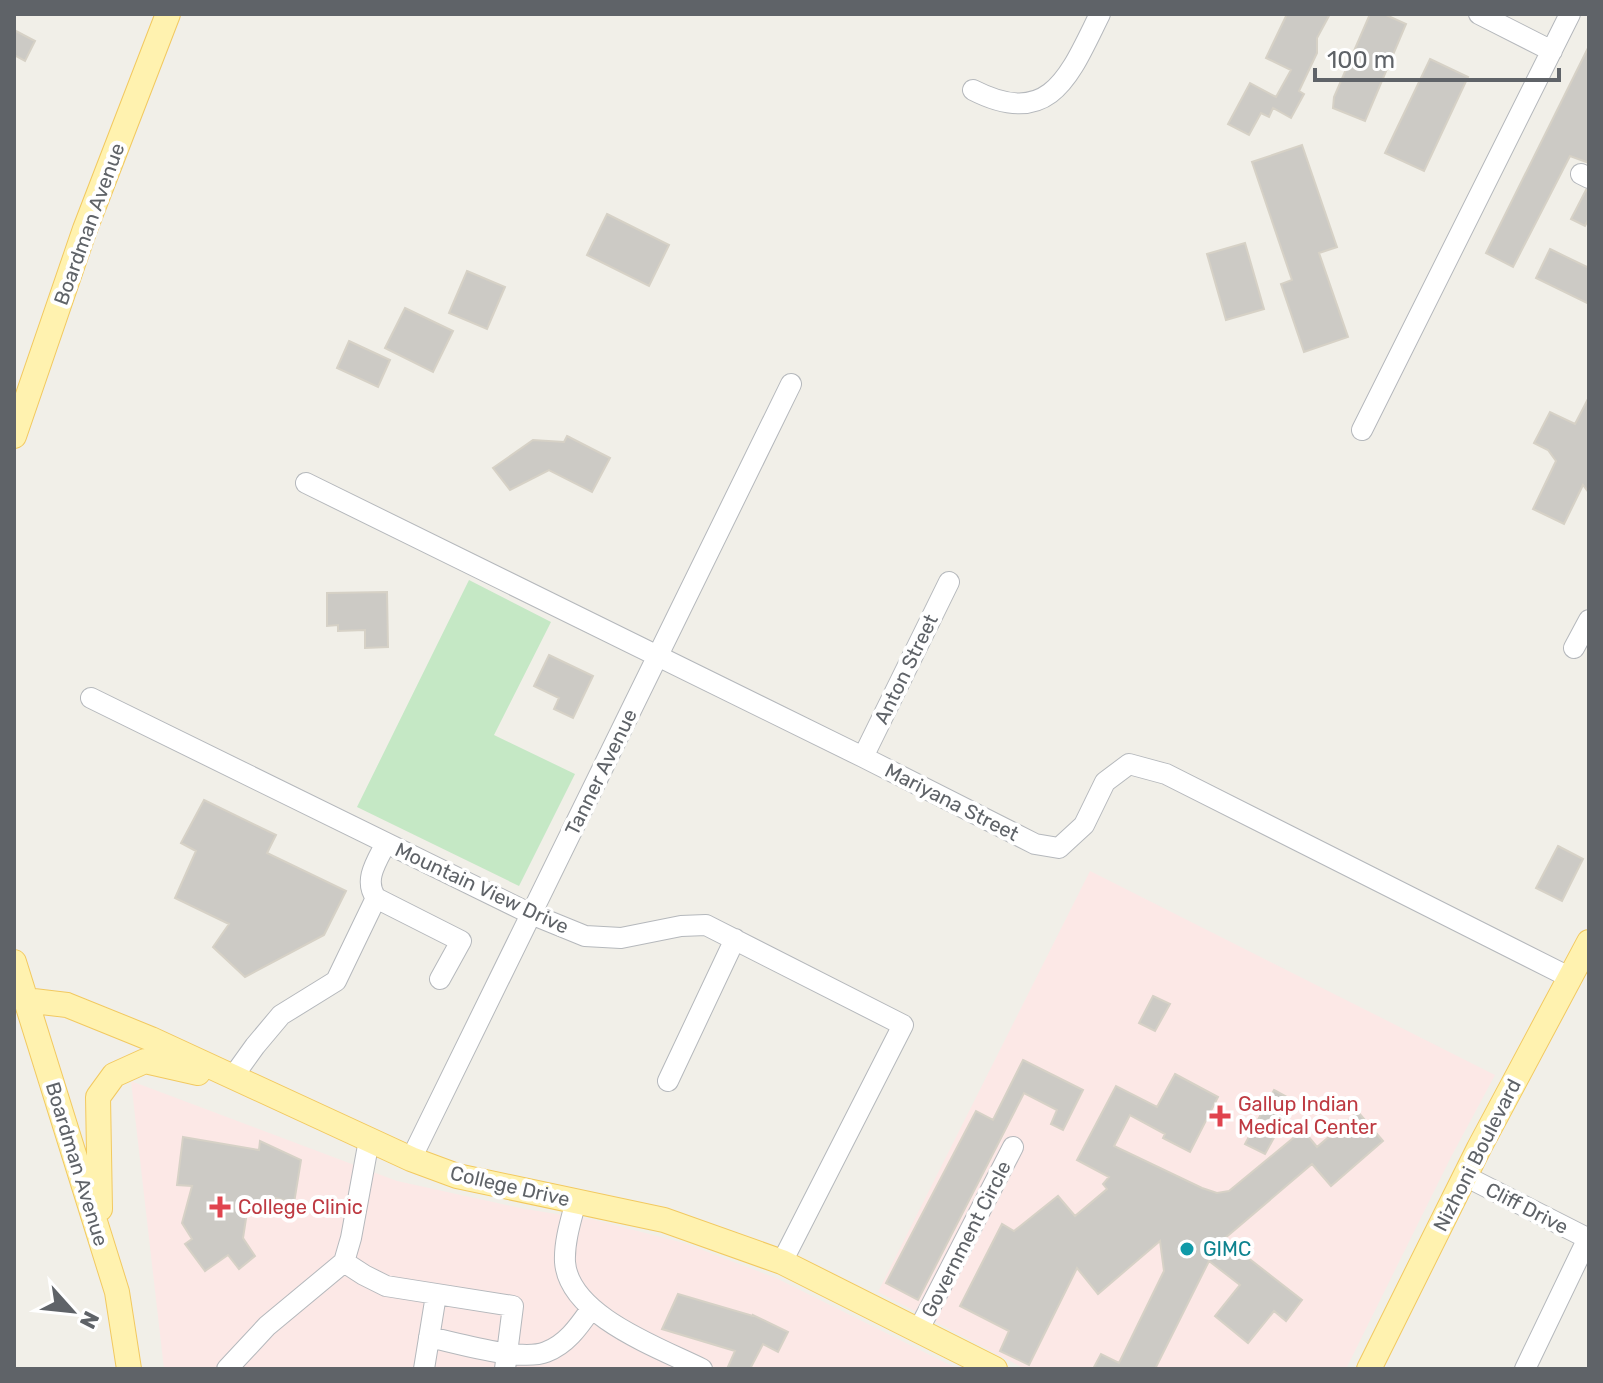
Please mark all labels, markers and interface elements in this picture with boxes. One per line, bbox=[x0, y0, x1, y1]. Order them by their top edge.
scale bar bbox=[1315, 32, 1559, 82]
text: 100 m bbox=[1327, 46, 1395, 74]
street label: Boardman Avenue bbox=[49, 140, 129, 308]
street label: Anton Street bbox=[869, 610, 943, 728]
street label: Tanner Avenue bbox=[560, 705, 642, 839]
street label: Mariyana Street bbox=[881, 758, 1023, 846]
street label: Mountain View Drive bbox=[391, 837, 573, 939]
street label: Nizhoni Boulevard bbox=[1428, 1075, 1526, 1235]
street label: Boardman Avenue bbox=[41, 1079, 113, 1249]
place label: Gallup Indian Medical Center bbox=[1238, 1092, 1377, 1139]
marker: Gallup Indian Medical Center bbox=[1209, 1105, 1231, 1127]
street label: Government Circle bbox=[916, 1157, 1016, 1321]
street label: College Drive bbox=[448, 1161, 572, 1211]
street label: Cliff Drive bbox=[1482, 1177, 1572, 1239]
place label: College Clinic bbox=[238, 1195, 363, 1219]
marker: College Clinic bbox=[209, 1196, 231, 1218]
place label: GIMC bbox=[1203, 1237, 1251, 1261]
marker: GIMC bbox=[1178, 1240, 1196, 1258]
north arrow bbox=[32, 1271, 112, 1351]
text: N bbox=[74, 1307, 105, 1333]

